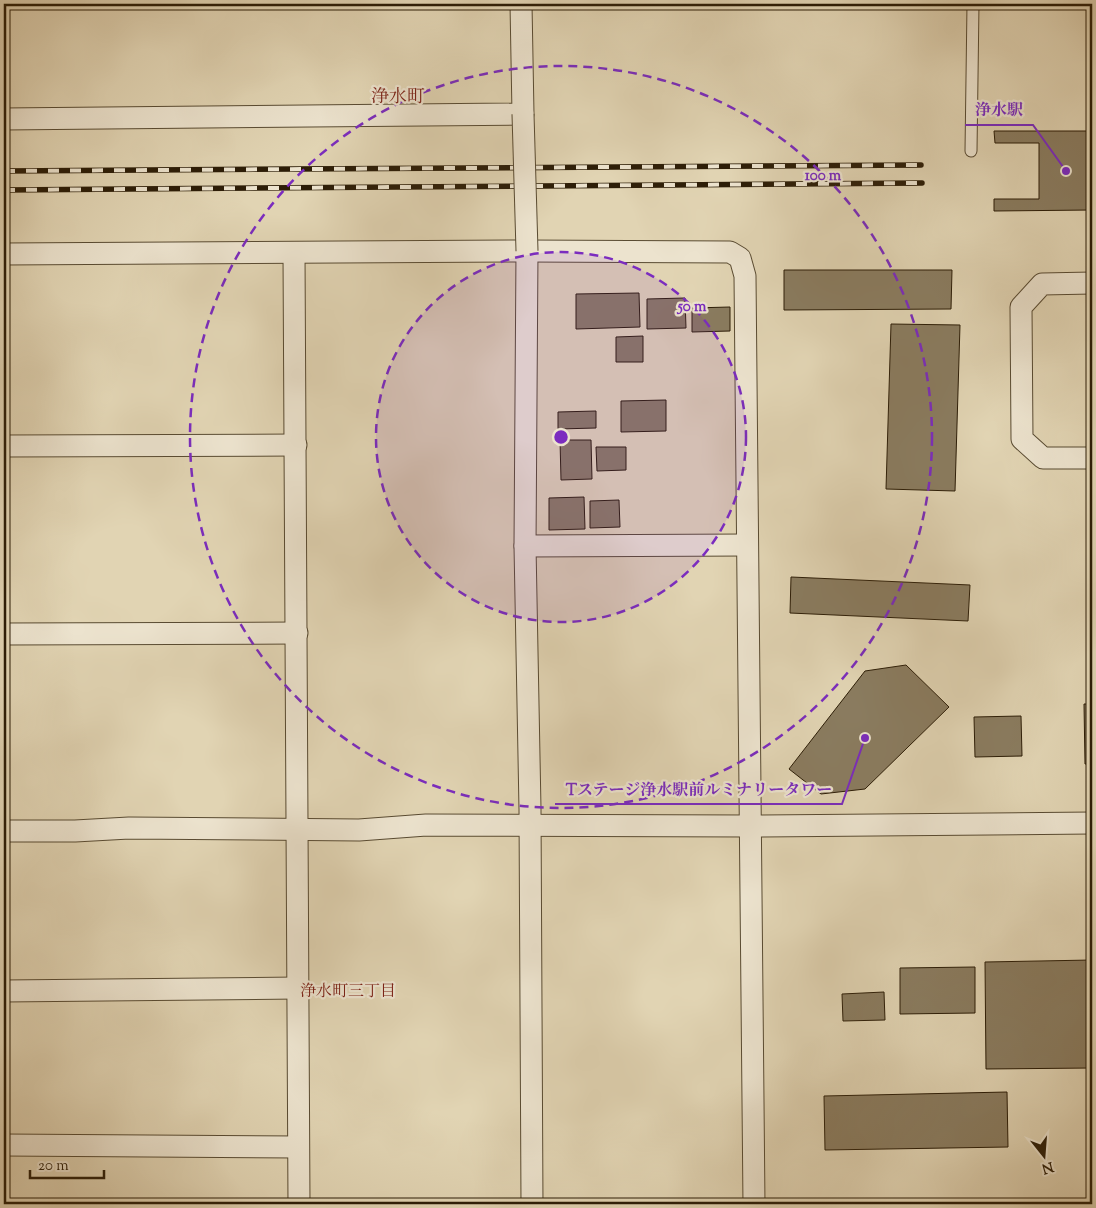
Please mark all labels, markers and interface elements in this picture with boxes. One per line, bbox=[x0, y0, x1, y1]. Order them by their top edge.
district label: 浄水町 bbox=[371, 85, 425, 111]
callout: 浄水駅 bbox=[965, 94, 1033, 125]
text: 浄水駅 bbox=[975, 100, 1023, 123]
text: 100 m bbox=[805, 166, 842, 187]
text: 50 m bbox=[677, 297, 707, 318]
centre of rings bbox=[552, 428, 570, 446]
callout: Tステージ浄水駅前ルミナリータワー bbox=[555, 773, 842, 804]
text: Tステージ浄水駅前ルミナリータワー bbox=[566, 780, 832, 803]
district label: 浄水町三丁目 bbox=[300, 981, 396, 1004]
north arrow bbox=[1018, 1130, 1068, 1180]
scale bar bbox=[30, 1148, 104, 1180]
text: N bbox=[1039, 1155, 1055, 1178]
text: 20 m bbox=[38, 1156, 69, 1177]

